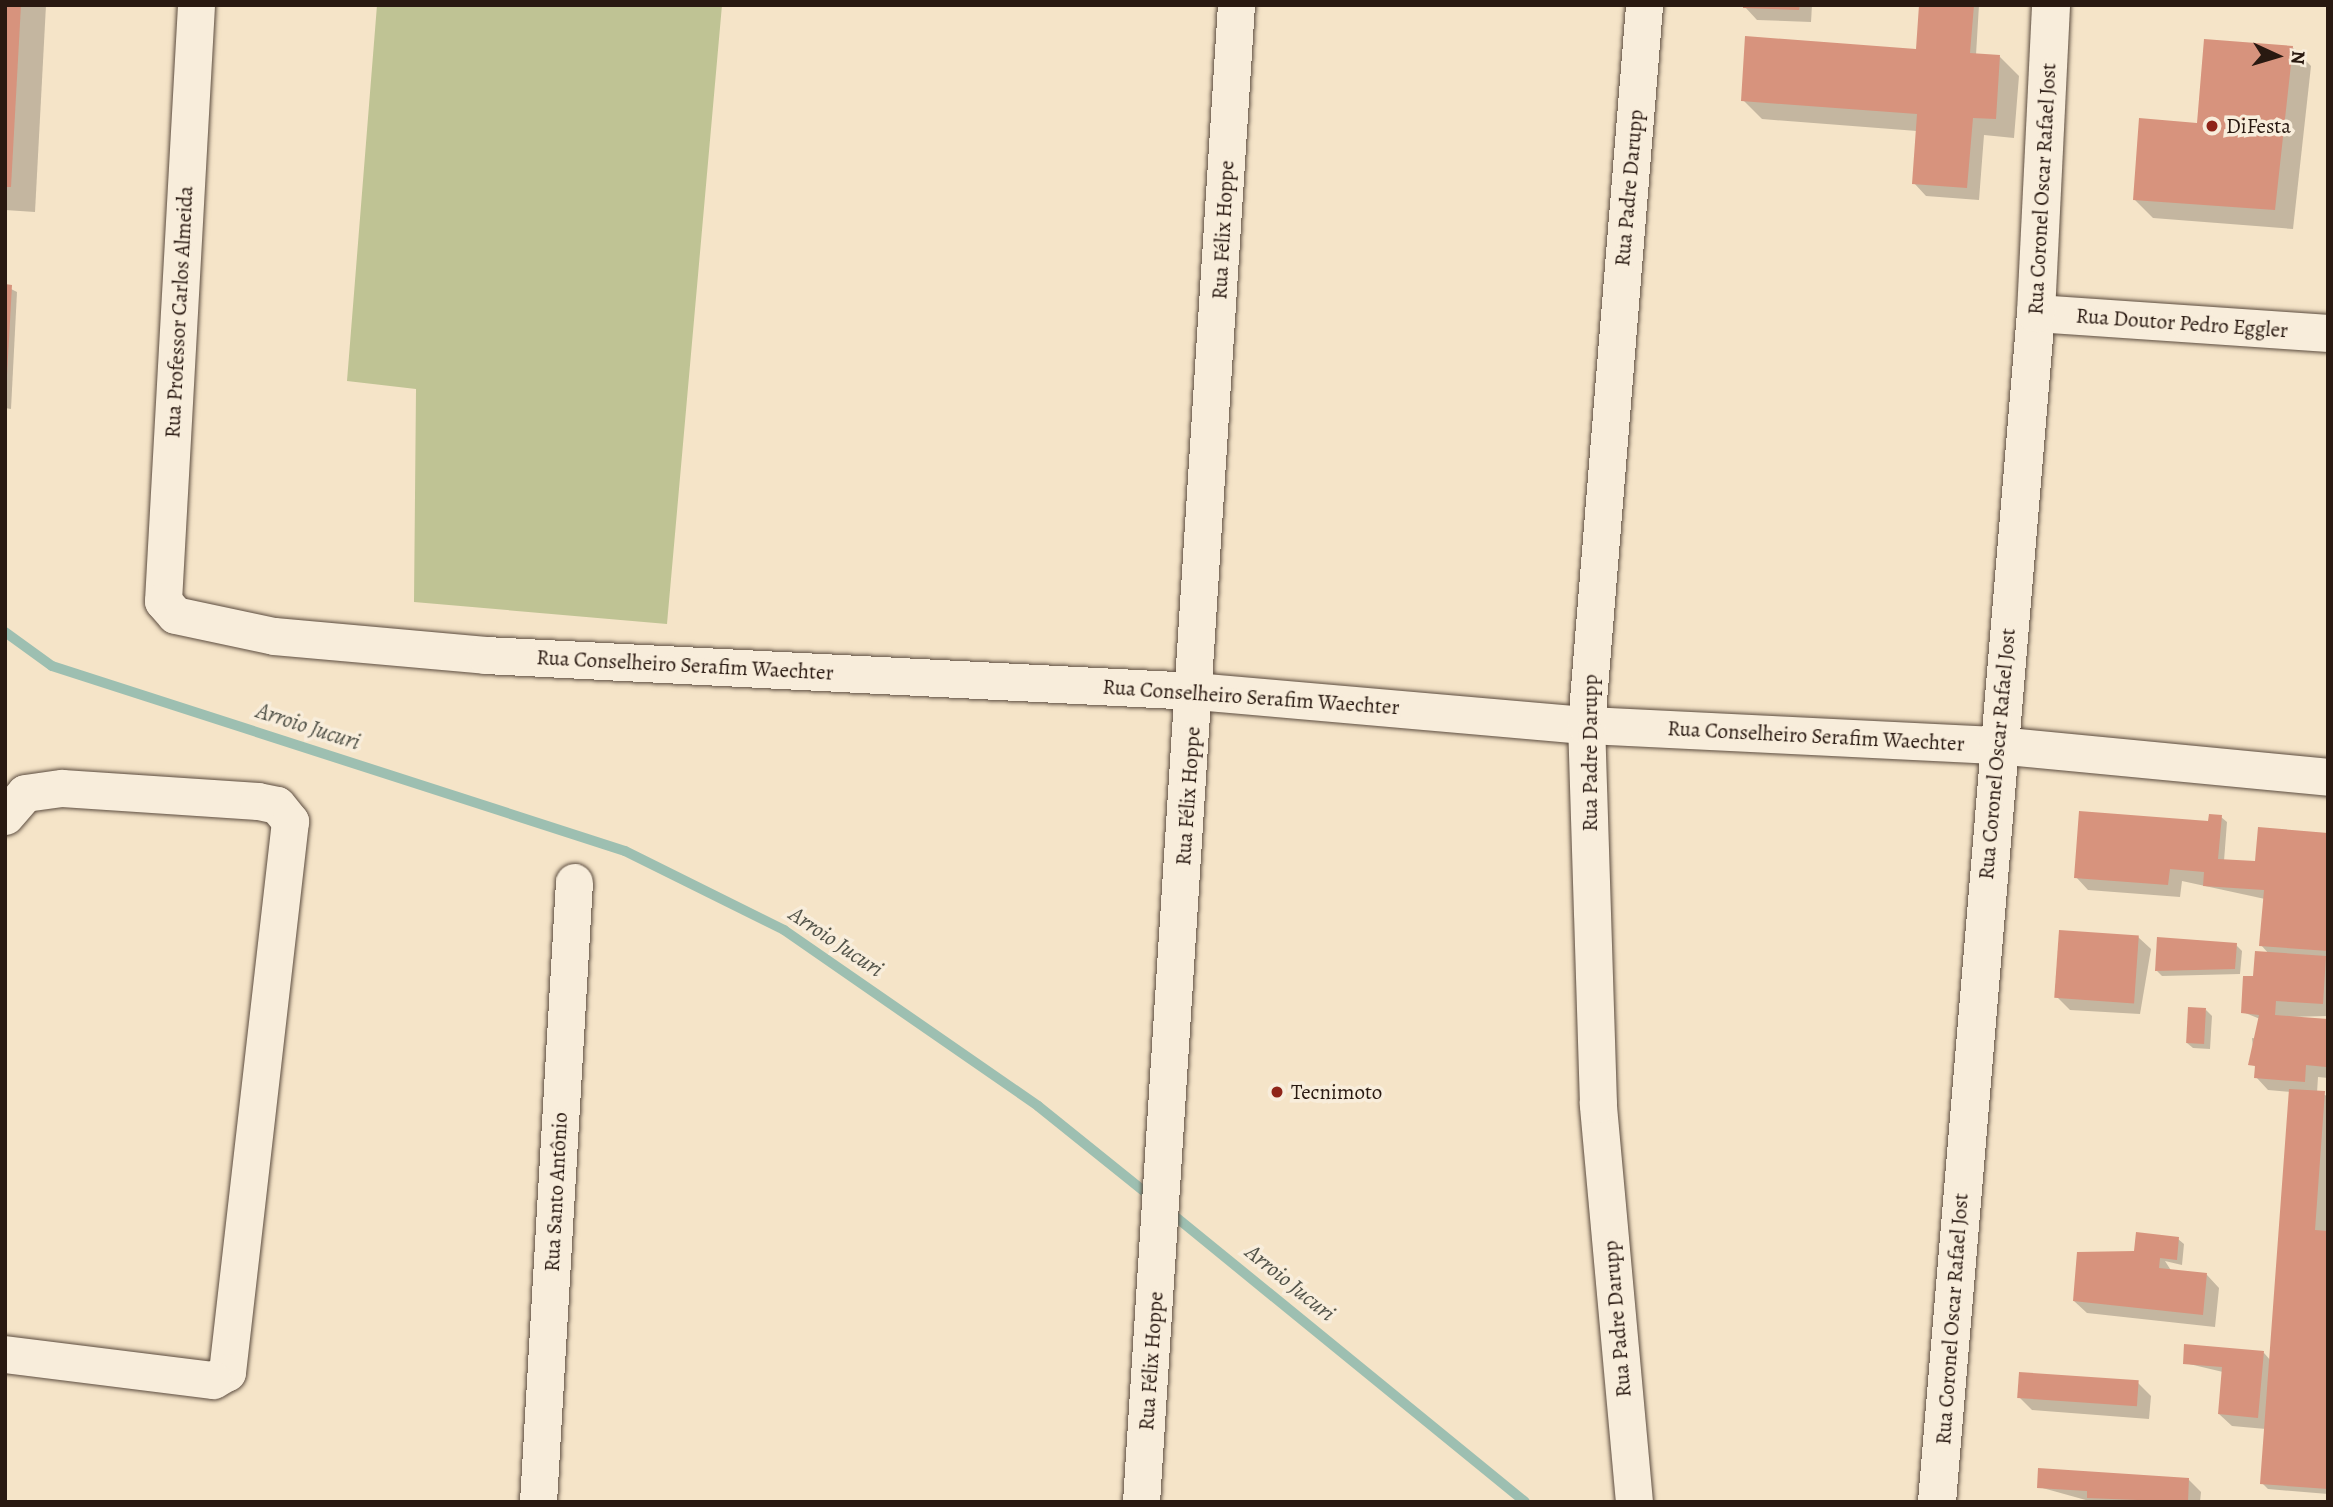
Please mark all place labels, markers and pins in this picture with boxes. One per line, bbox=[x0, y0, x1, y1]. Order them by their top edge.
place label: DiFesta bbox=[2226, 113, 2291, 139]
marker: DiFesta bbox=[2204, 118, 2220, 134]
place label: Tecnimoto bbox=[1291, 1079, 1382, 1105]
marker: Tecnimoto bbox=[1269, 1084, 1285, 1100]

